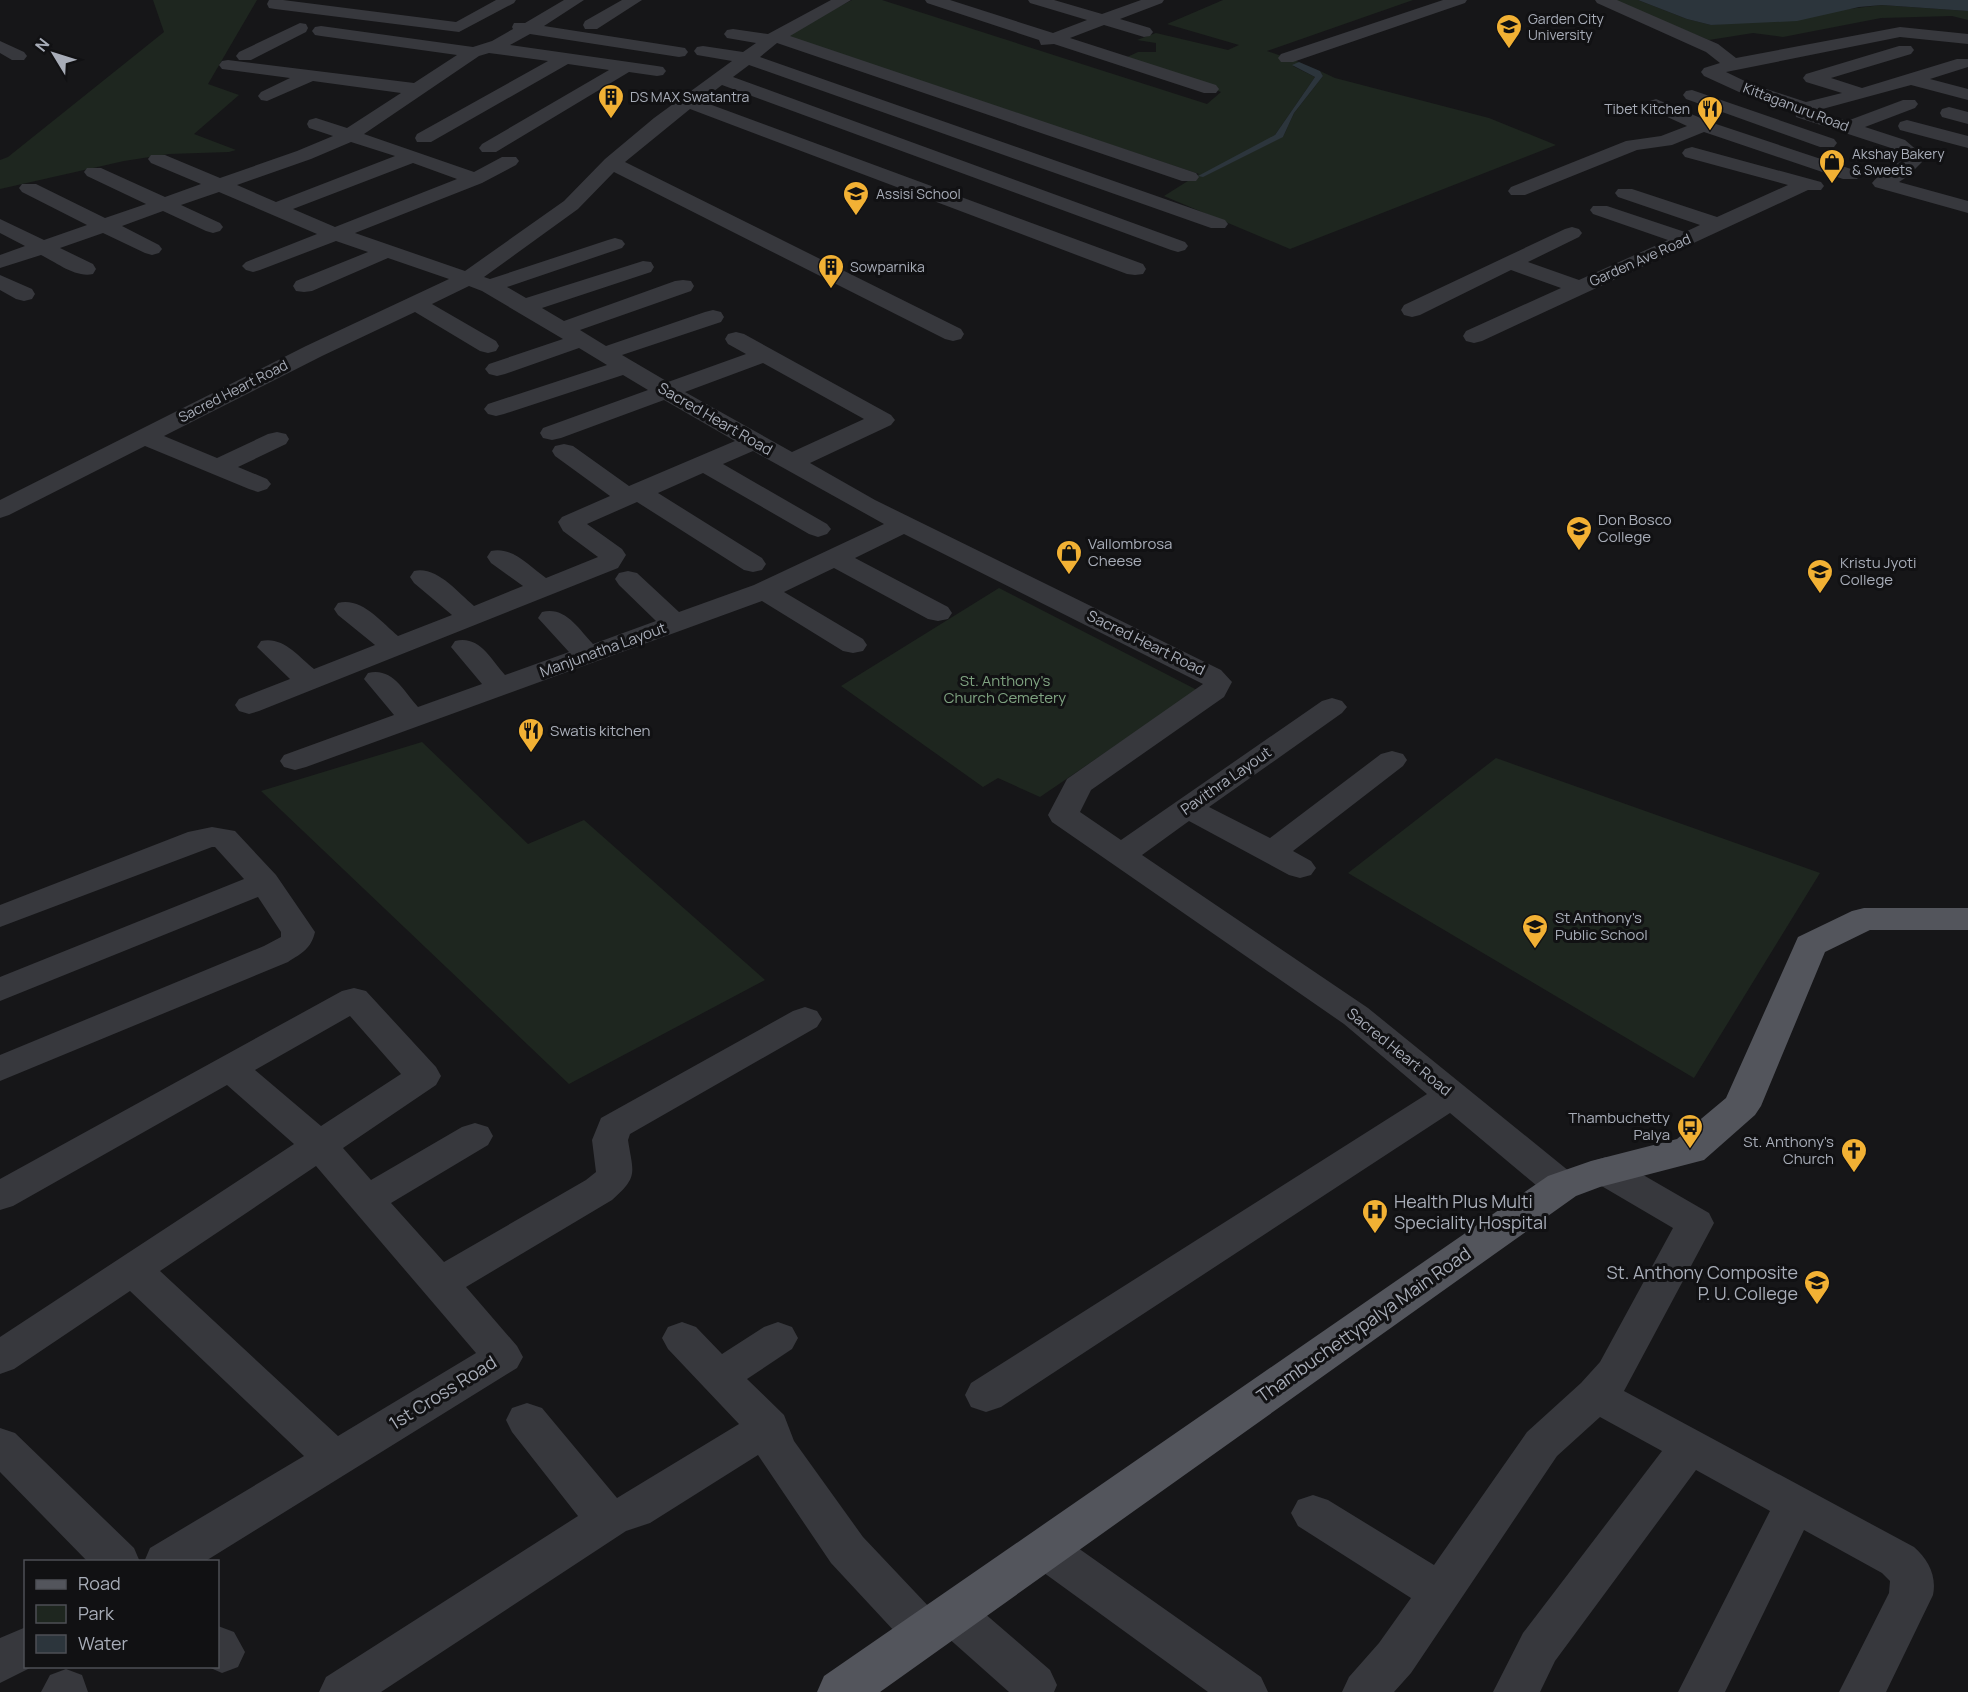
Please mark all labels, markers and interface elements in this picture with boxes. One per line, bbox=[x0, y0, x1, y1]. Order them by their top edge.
place label: Garden City University bbox=[1528, 9, 1605, 44]
school or university icon: Garden City University bbox=[1494, 12, 1524, 50]
north arrow bbox=[24, 24, 84, 84]
text: N bbox=[30, 33, 54, 56]
street label: Kittaganuru Road bbox=[1741, 78, 1852, 135]
building icon: DS MAX Swatantra bbox=[596, 82, 626, 120]
place label: DS MAX Swatantra bbox=[630, 87, 749, 106]
restaurant icon: Tibet Kitchen bbox=[1695, 94, 1725, 132]
place label: Tibet Kitchen bbox=[1604, 99, 1690, 118]
place label: Akshay Bakery & Sweets bbox=[1852, 144, 1945, 179]
shop icon: Akshay Bakery & Sweets bbox=[1817, 147, 1847, 185]
school or university icon: Assisi School bbox=[841, 179, 871, 217]
place label: Assisi School bbox=[876, 184, 961, 203]
street label: Garden Ave Road bbox=[1586, 229, 1694, 290]
building icon: Sowparnika bbox=[816, 252, 846, 290]
place label: Sowparnika bbox=[850, 257, 925, 276]
street label: Sacred Heart Road bbox=[175, 355, 291, 426]
street label: Sacred Heart Road bbox=[654, 377, 776, 460]
place label: Don Bosco College bbox=[1598, 509, 1672, 547]
school or university icon: Don Bosco College bbox=[1564, 514, 1594, 552]
place label: Vallombrosa Cheese bbox=[1088, 533, 1172, 571]
shop icon: Vallombrosa Cheese bbox=[1054, 538, 1084, 576]
place label: Kristu Jyoti College bbox=[1840, 552, 1917, 590]
school or university icon: Kristu Jyoti College bbox=[1805, 557, 1835, 595]
street label: Sacred Heart Road bbox=[1084, 605, 1209, 680]
street label: Manjunatha Layout bbox=[537, 617, 669, 682]
park label: St. Anthony's Church Cemetery bbox=[944, 670, 1066, 708]
restaurant icon: Swatis kitchen bbox=[516, 716, 546, 754]
place label: Swatis kitchen bbox=[550, 720, 650, 741]
street label: Pavithra Layout bbox=[1176, 742, 1275, 820]
place label: St Anthony's Public School bbox=[1555, 907, 1648, 945]
school or university icon: St Anthony's Public School bbox=[1520, 912, 1550, 950]
street label: Sacred Heart Road bbox=[1343, 1003, 1456, 1100]
place label: Thambuchetty Palya bbox=[1568, 1107, 1670, 1145]
bus stop icon: Thambuchetty Palya bbox=[1675, 1112, 1705, 1150]
place label: St. Anthony's Church bbox=[1743, 1131, 1834, 1169]
church icon: St. Anthony's Church bbox=[1839, 1136, 1869, 1174]
place label: Health Plus Multi Speciality Hospital bbox=[1394, 1189, 1547, 1234]
hospital icon: Health Plus Multi Speciality Hospital bbox=[1360, 1197, 1390, 1235]
street label: Thambuchettypalya Main Road bbox=[1252, 1241, 1475, 1407]
place label: St. Anthony Composite P. U. College bbox=[1606, 1260, 1798, 1305]
school or university icon: St. Anthony Composite P. U. College bbox=[1802, 1268, 1832, 1306]
street label: 1st Cross Road bbox=[384, 1350, 501, 1435]
legend bbox=[24, 1560, 219, 1668]
text: Road bbox=[78, 1571, 121, 1595]
text: Park bbox=[78, 1601, 115, 1625]
text: Water bbox=[78, 1631, 128, 1655]

